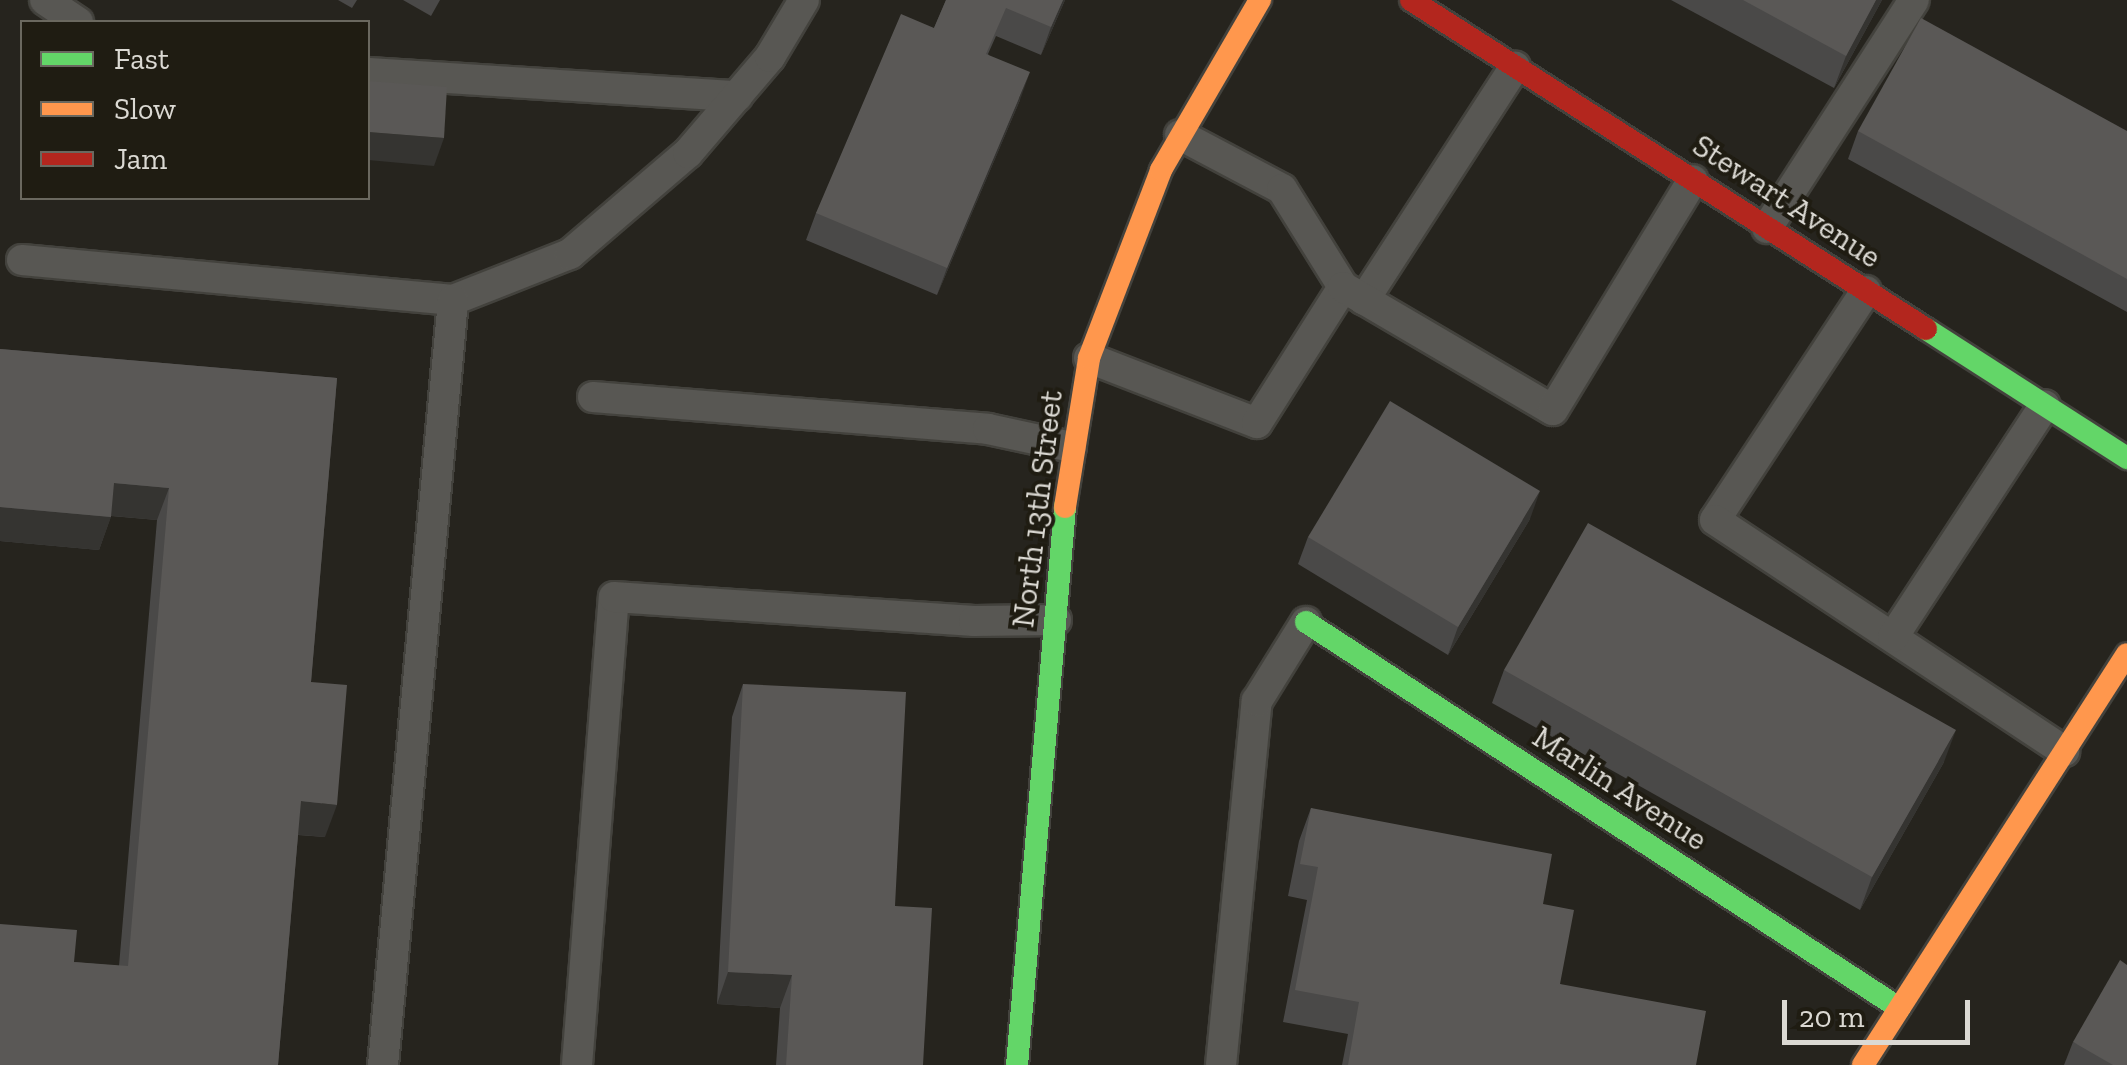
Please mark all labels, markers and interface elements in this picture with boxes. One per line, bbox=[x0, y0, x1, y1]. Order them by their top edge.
legend bbox=[20, 20, 370, 200]
text: Fast bbox=[114, 41, 169, 77]
text: Slow bbox=[114, 91, 176, 127]
street label: Stewart Avenue bbox=[1685, 126, 1889, 276]
text: Jam bbox=[114, 141, 167, 177]
street label: North 13th Street bbox=[1003, 388, 1071, 630]
street label: Marlin Avenue bbox=[1525, 717, 1715, 859]
scale bar bbox=[1787, 980, 1974, 1042]
text: 20 m bbox=[1799, 999, 1864, 1035]

